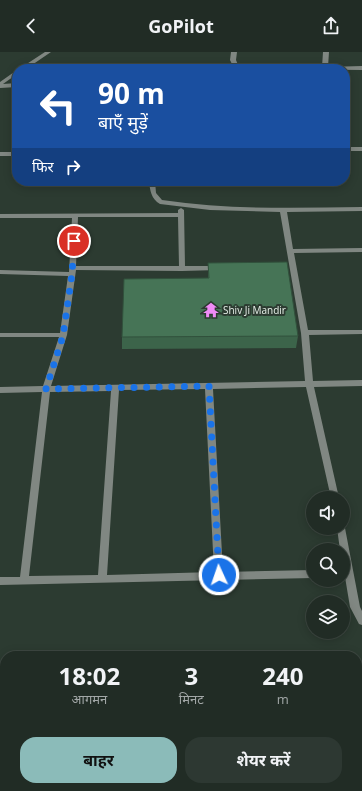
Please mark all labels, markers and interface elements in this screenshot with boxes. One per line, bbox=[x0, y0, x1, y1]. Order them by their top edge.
text: GoPilot bbox=[148, 14, 214, 38]
icon: back bbox=[20, 15, 42, 37]
icon: share bbox=[320, 15, 342, 37]
text: 90 m bbox=[98, 74, 165, 112]
icon: left bbox=[32, 80, 84, 132]
text: बाएँ मुड़ें bbox=[98, 110, 148, 134]
text: फिर bbox=[32, 156, 54, 176]
icon: right bbox=[62, 156, 84, 178]
pin bbox=[57, 224, 91, 258]
icon: arrive bbox=[63, 230, 85, 252]
temple icon: Shiv Ji Mandir bbox=[202, 301, 220, 319]
place label: Shiv Ji Mandir bbox=[223, 303, 286, 317]
map controls bbox=[306, 491, 350, 639]
button: sound bbox=[306, 491, 350, 535]
button: search bbox=[306, 543, 350, 587]
position arrow bbox=[198, 554, 240, 596]
button: layers bbox=[306, 595, 350, 639]
text: 18:02 bbox=[59, 659, 120, 692]
text: 3 bbox=[184, 659, 198, 692]
text: 240 bbox=[262, 659, 303, 692]
text: आगमन bbox=[72, 690, 107, 708]
text: मिनट bbox=[179, 690, 204, 708]
text: m bbox=[277, 690, 289, 708]
button: बाहर bbox=[20, 737, 177, 783]
button: शेयर करें bbox=[185, 737, 342, 783]

